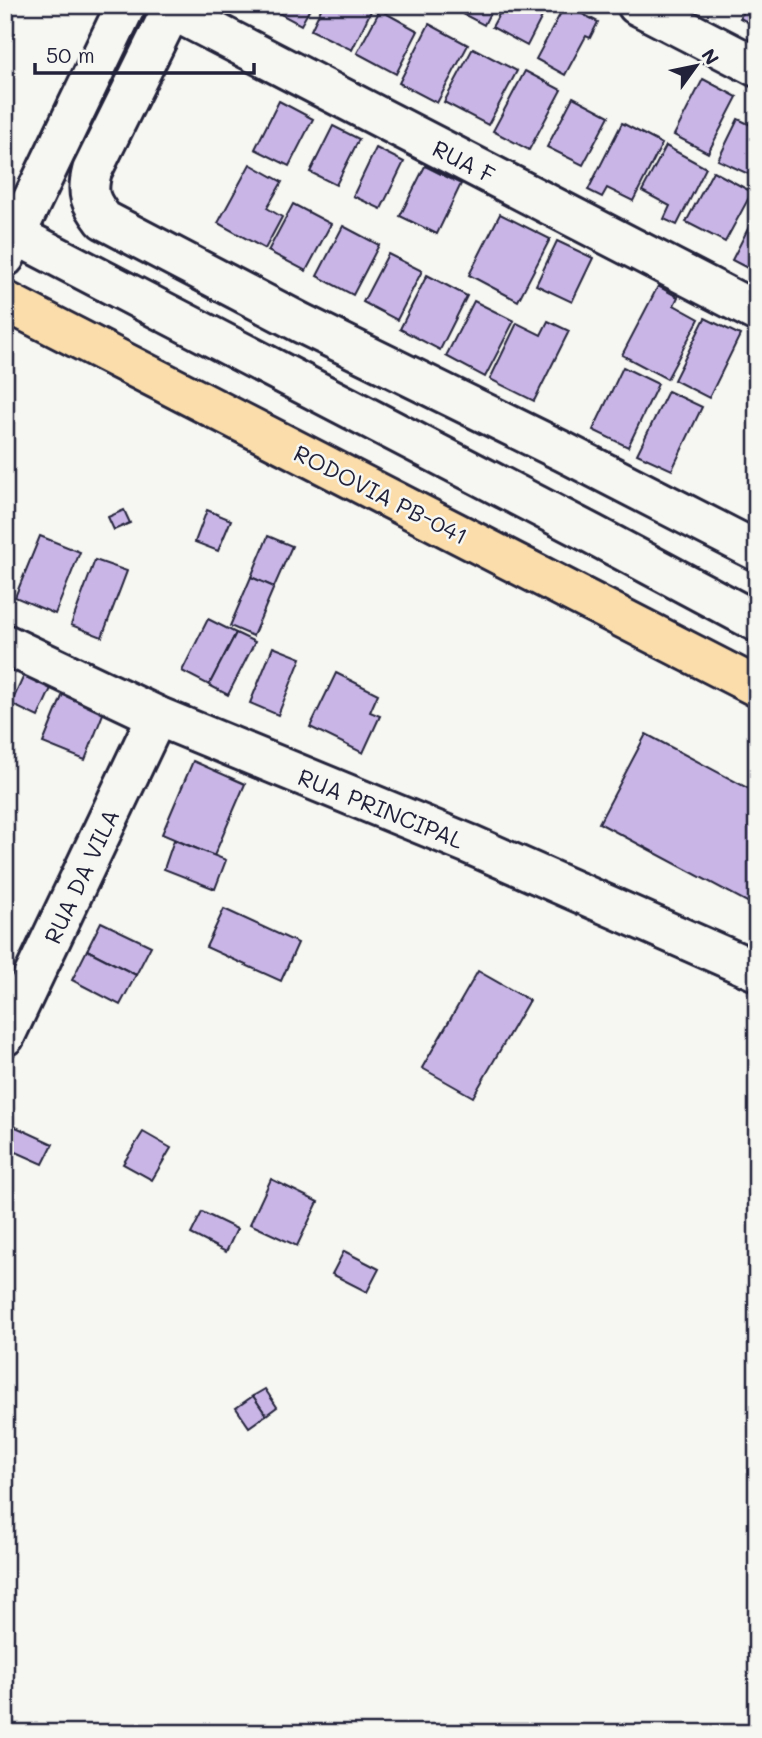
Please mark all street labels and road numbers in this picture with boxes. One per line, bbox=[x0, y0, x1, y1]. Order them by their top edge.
street label: RUA F bbox=[428, 133, 500, 189]
street label: RODOVIA PB-041 bbox=[289, 437, 473, 551]
street label: RUA PRINCIPAL bbox=[294, 761, 468, 855]
street label: RUA DA VILA bbox=[37, 804, 125, 948]

